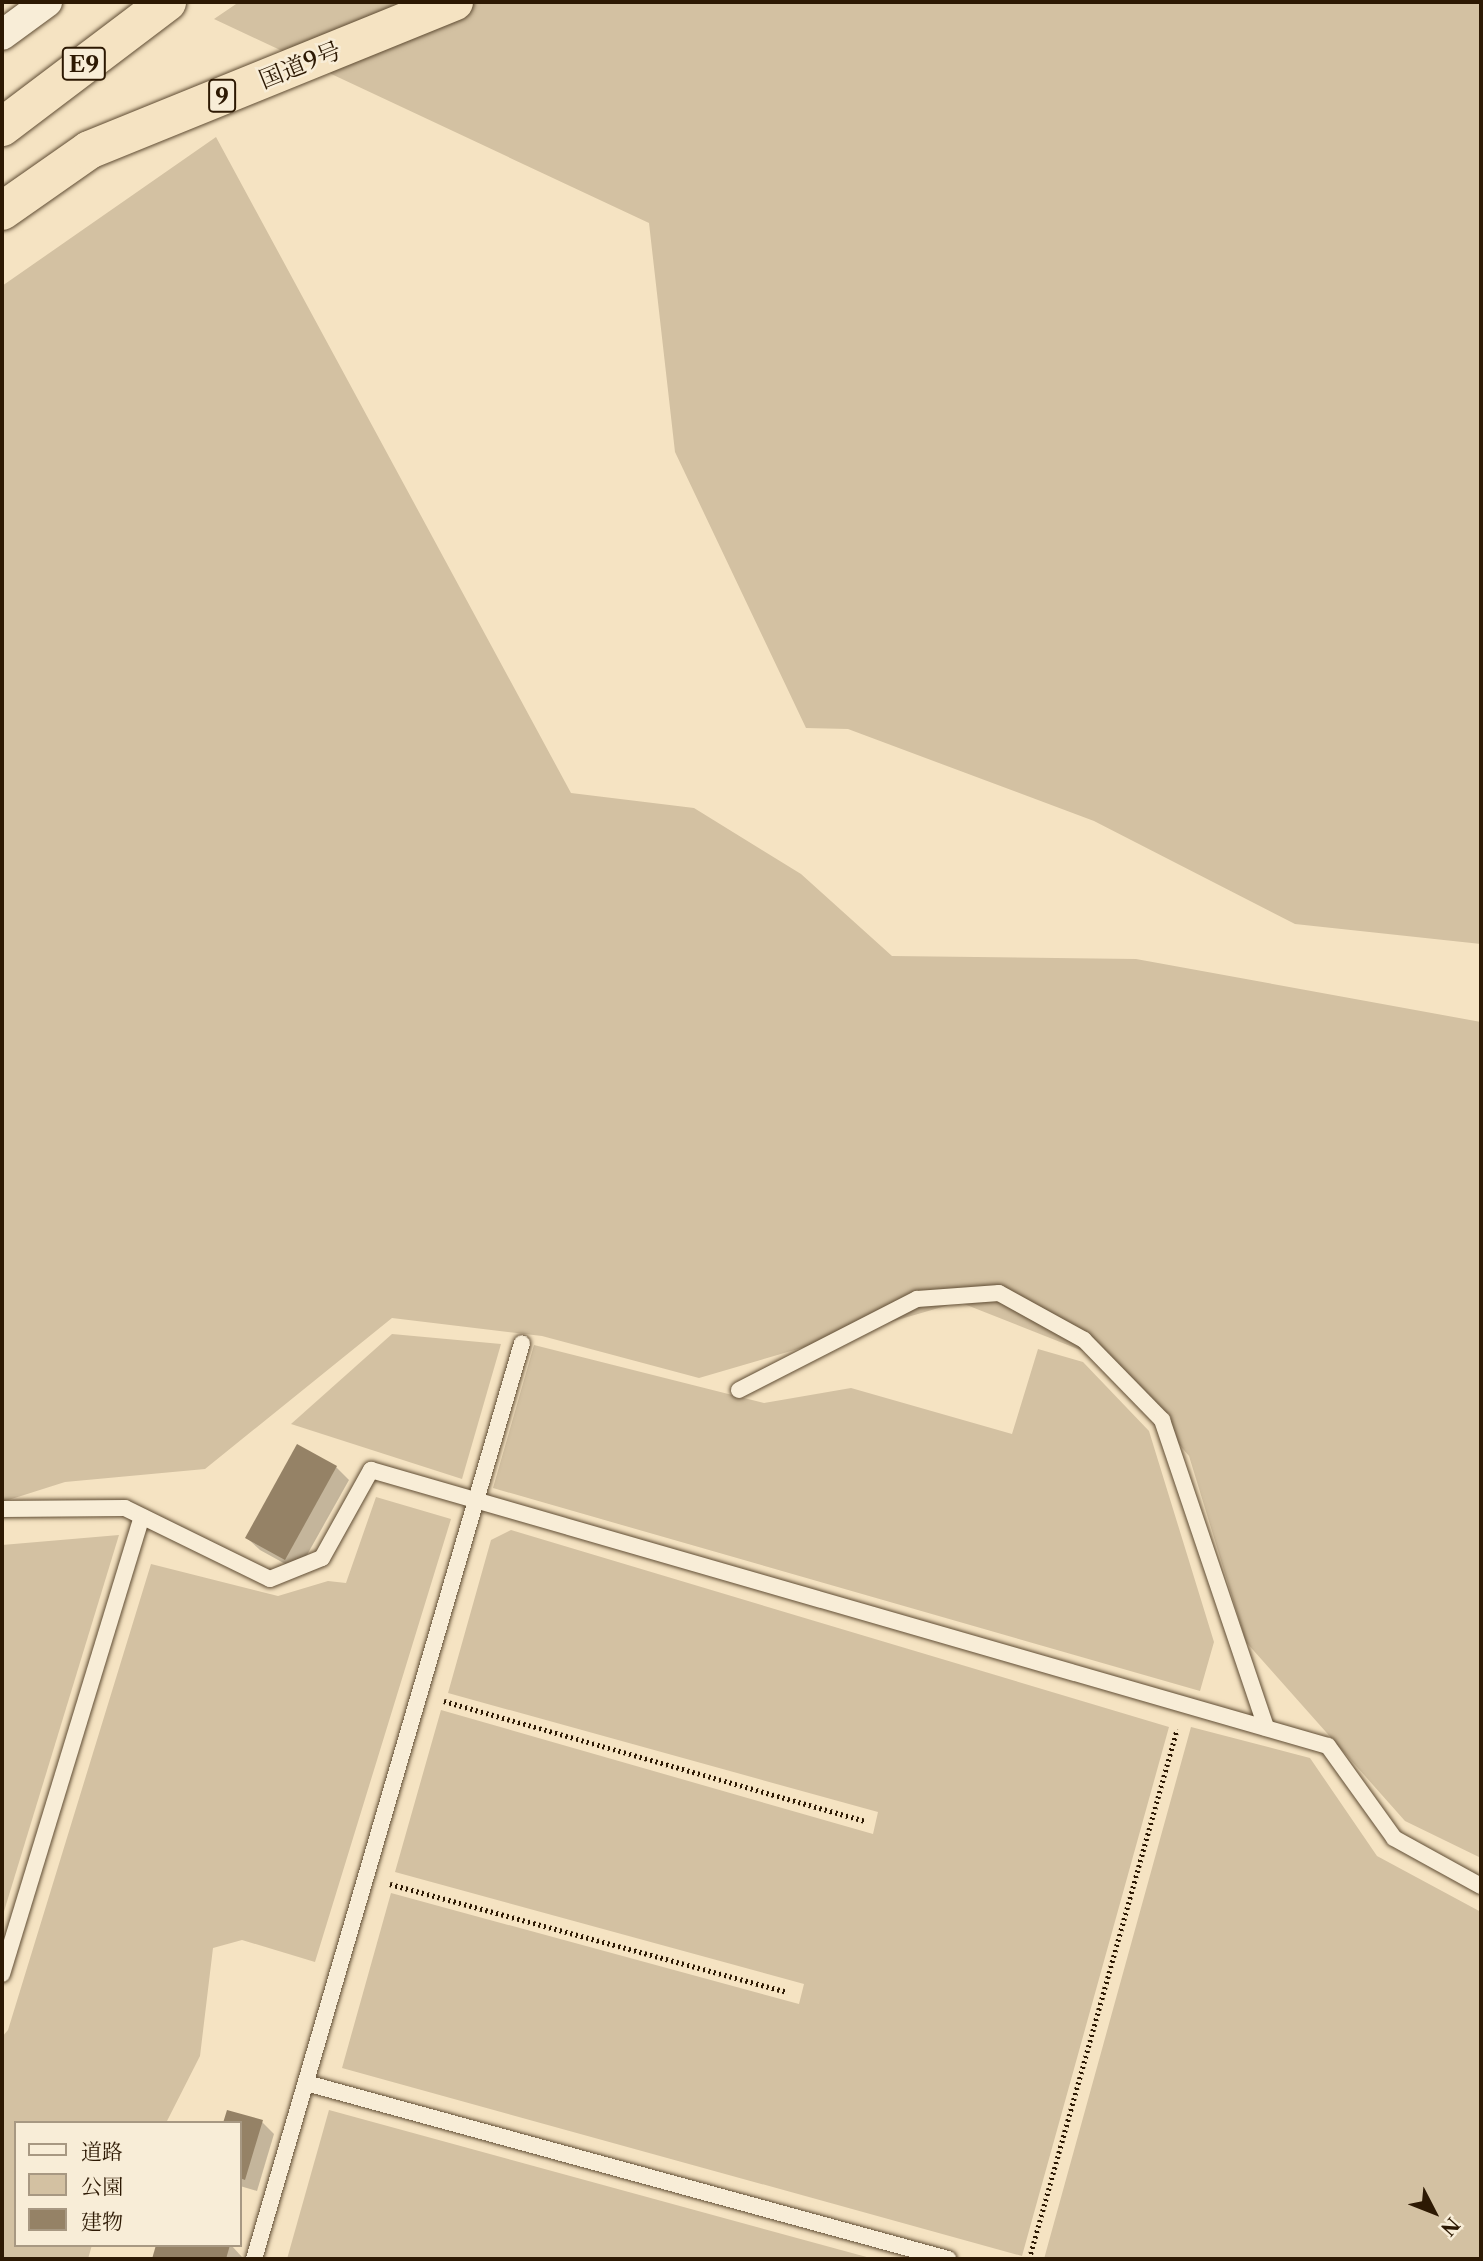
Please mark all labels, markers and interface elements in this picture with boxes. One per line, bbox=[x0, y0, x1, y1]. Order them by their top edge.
street label: 国道9号 bbox=[255, 36, 345, 94]
road number: E9 bbox=[61, 44, 107, 83]
road number: 9 bbox=[208, 76, 236, 116]
legend bbox=[14, 2121, 242, 2247]
text: 道路 bbox=[81, 2139, 123, 2164]
text: 公園 bbox=[81, 2174, 123, 2199]
north arrow bbox=[1399, 2177, 1469, 2247]
text: 建物 bbox=[81, 2209, 123, 2234]
text: N bbox=[1436, 2213, 1464, 2240]

